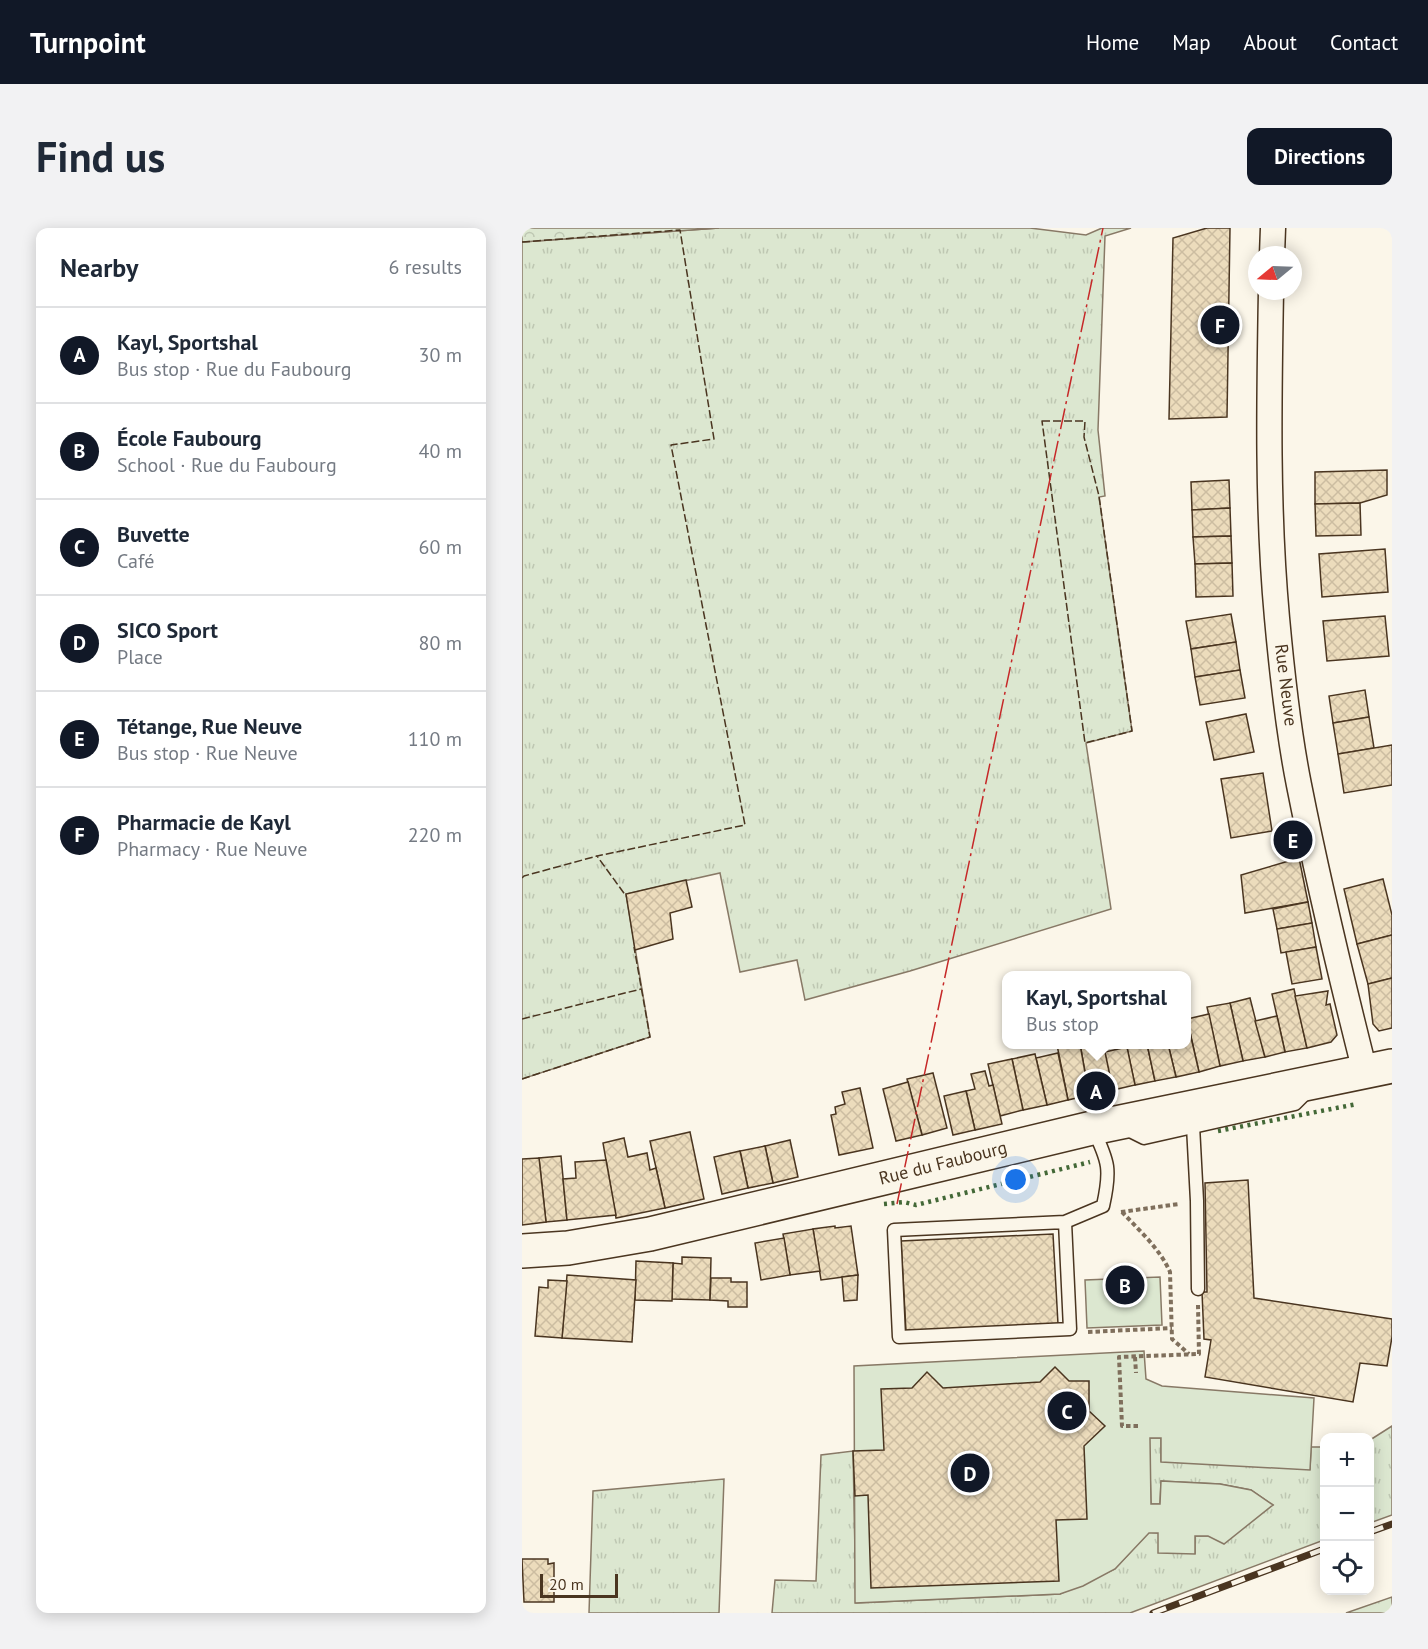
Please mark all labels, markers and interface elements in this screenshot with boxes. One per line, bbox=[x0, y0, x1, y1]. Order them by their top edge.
text: Turnpoint bbox=[30, 24, 146, 61]
text: Home bbox=[1086, 29, 1139, 56]
text: Map bbox=[1172, 29, 1211, 56]
text: About bbox=[1244, 29, 1297, 56]
text: Contact bbox=[1330, 29, 1398, 56]
button: Directions bbox=[1247, 128, 1392, 185]
text: Find us bbox=[36, 129, 165, 184]
north arrow bbox=[1248, 246, 1302, 300]
text: Nearby bbox=[60, 251, 138, 284]
text: 6 results bbox=[389, 254, 462, 280]
pin: F bbox=[1200, 302, 1240, 348]
text: Kayl, Sportshal bbox=[117, 328, 258, 356]
text: A bbox=[73, 342, 86, 368]
text: 30 m bbox=[419, 342, 462, 368]
text: Bus stop · Rue du Faubourg bbox=[117, 356, 352, 382]
text: École Faubourg bbox=[117, 424, 262, 452]
text: B bbox=[74, 438, 85, 464]
text: 40 m bbox=[419, 438, 462, 464]
text: School · Rue du Faubourg bbox=[117, 452, 337, 478]
text: Buvette bbox=[117, 520, 190, 548]
text: C bbox=[74, 534, 85, 560]
text: 60 m bbox=[419, 534, 462, 560]
text: Café bbox=[117, 548, 154, 574]
text: SICO Sport bbox=[117, 616, 218, 644]
text: D bbox=[73, 630, 86, 656]
text: 80 m bbox=[419, 630, 462, 656]
street label: Rue Neuve bbox=[1270, 642, 1303, 727]
text: Place bbox=[117, 644, 163, 670]
text: Tétange, Rue Neuve bbox=[117, 712, 302, 740]
text: E bbox=[74, 726, 85, 752]
text: 110 m bbox=[408, 726, 462, 752]
text: Bus stop · Rue Neuve bbox=[117, 740, 298, 766]
text: Pharmacie de Kayl bbox=[117, 808, 291, 836]
pin: E bbox=[1274, 818, 1312, 862]
text: F bbox=[74, 822, 85, 848]
text: 220 m bbox=[408, 822, 462, 848]
text: Pharmacy · Rue Neuve bbox=[117, 836, 307, 862]
popup bbox=[1002, 971, 1191, 1049]
text: Kayl, Sportshal bbox=[1026, 983, 1167, 1011]
text: Bus stop bbox=[1026, 1011, 1099, 1037]
pin: A bbox=[1076, 1068, 1116, 1114]
street label: Rue du Faubourg bbox=[876, 1135, 1009, 1190]
your location bbox=[1001, 1165, 1030, 1194]
pin: B bbox=[1106, 1262, 1144, 1308]
pin: C bbox=[1048, 1388, 1086, 1434]
map controls bbox=[1320, 1433, 1374, 1595]
button: + bbox=[1320, 1433, 1374, 1487]
pin: D bbox=[950, 1450, 990, 1496]
button: − bbox=[1320, 1487, 1374, 1541]
button: locate bbox=[1320, 1541, 1374, 1595]
scale bar bbox=[540, 1571, 618, 1598]
text: 20 m bbox=[549, 1574, 584, 1594]

